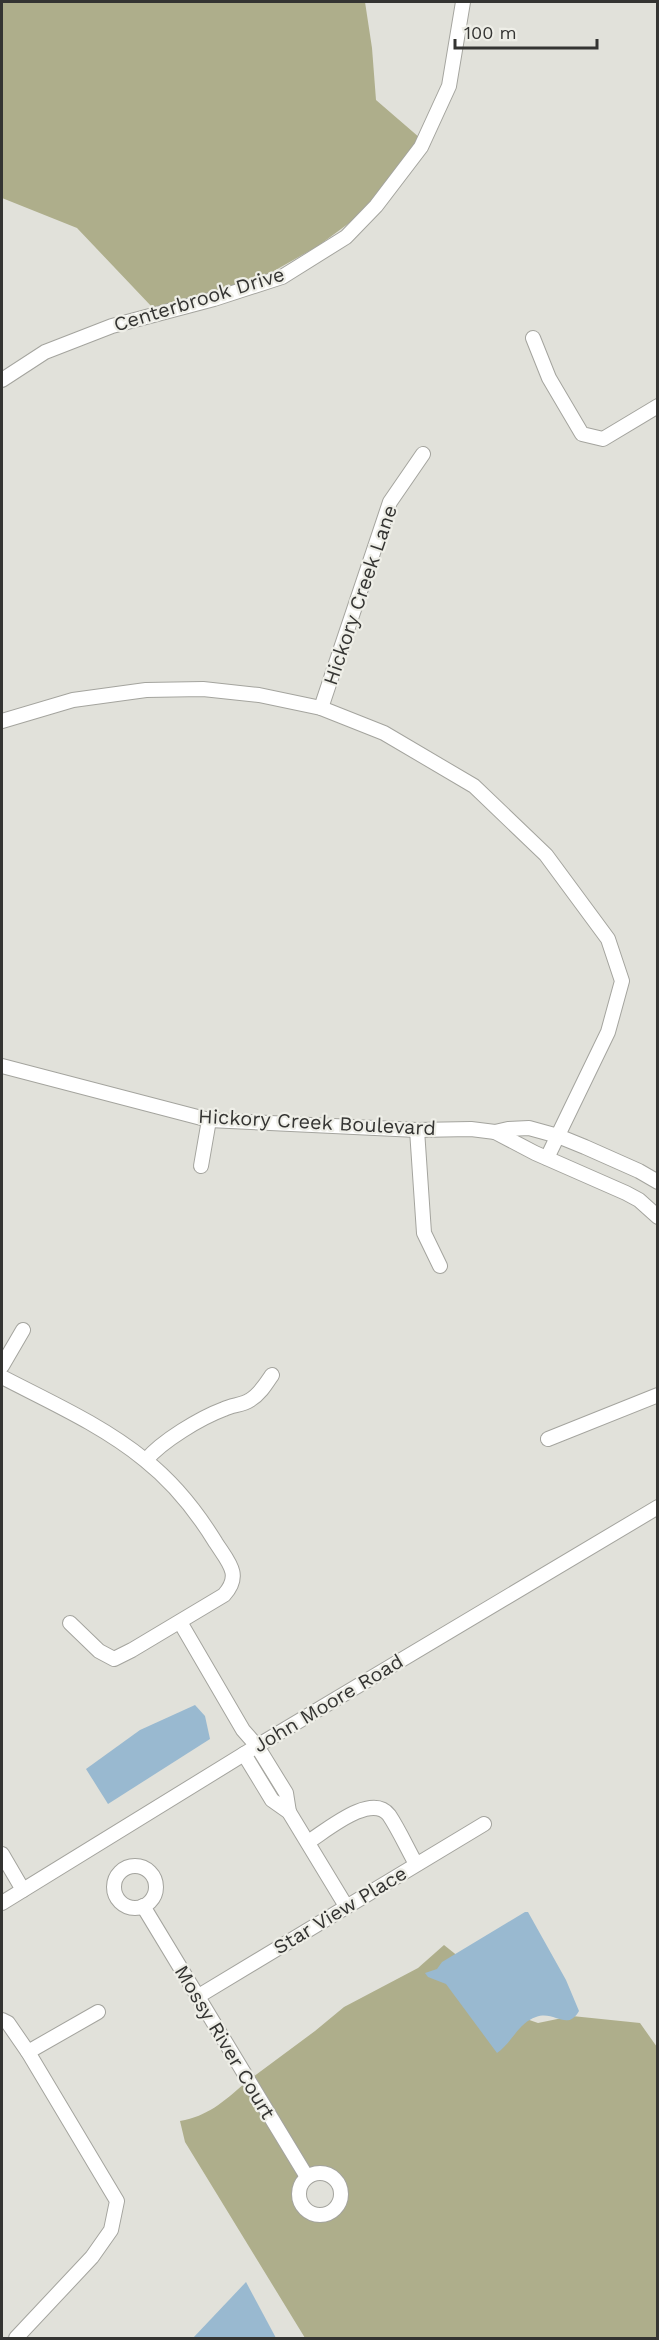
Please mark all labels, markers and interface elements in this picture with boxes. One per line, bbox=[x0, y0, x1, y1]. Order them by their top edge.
scale bar bbox=[455, 12, 598, 50]
text: 100 m bbox=[464, 22, 517, 43]
street label: Centerbrook Drive bbox=[111, 262, 287, 336]
street label: Hickory Creek Lane bbox=[318, 502, 402, 688]
street label: Hickory Creek Boulevard bbox=[198, 1104, 436, 1140]
street label: John Moore Road bbox=[249, 1649, 407, 1757]
street label: Star View Place bbox=[269, 1861, 411, 1959]
street label: Mossy River Court bbox=[170, 1961, 281, 2124]

